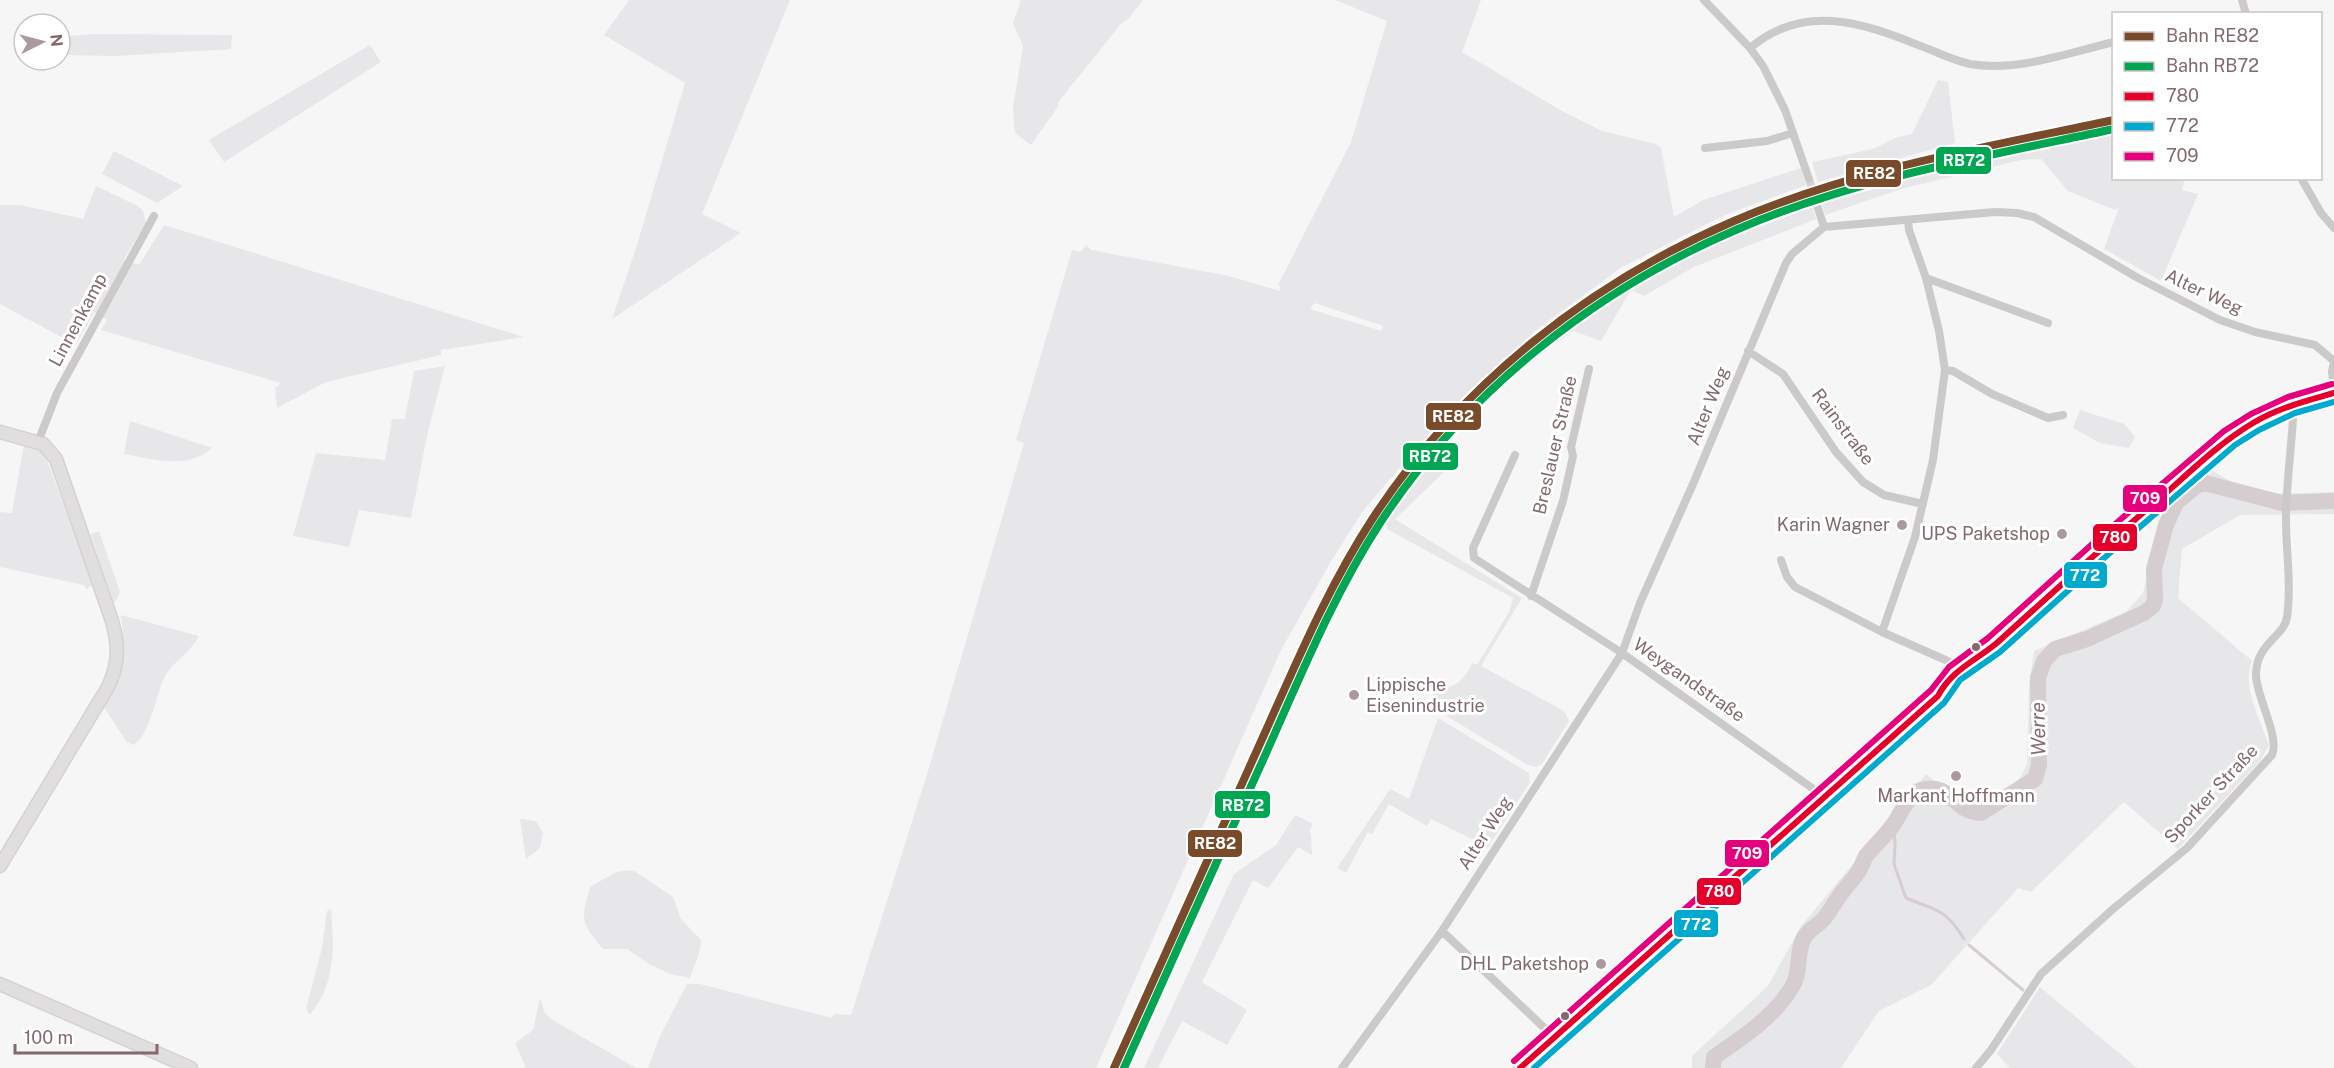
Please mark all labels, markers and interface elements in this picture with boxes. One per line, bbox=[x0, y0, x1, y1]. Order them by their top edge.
north arrow bbox=[12, 12, 72, 72]
legend bbox=[2112, 12, 2322, 180]
text: Bahn RE82 bbox=[2166, 25, 2259, 46]
text: N bbox=[46, 33, 67, 48]
text: Bahn RB72 bbox=[2166, 55, 2259, 76]
text: 780 bbox=[2166, 85, 2199, 106]
text: 772 bbox=[2166, 115, 2199, 136]
text: 709 bbox=[2166, 145, 2199, 166]
line badge: RB72 bbox=[1935, 146, 1992, 175]
text: RB72 bbox=[1943, 151, 1985, 170]
line badge: RE82 bbox=[1845, 159, 1902, 188]
text: RE82 bbox=[1853, 164, 1895, 183]
street label: Alter Weg bbox=[2162, 264, 2246, 319]
street label: Linnenkamp bbox=[44, 270, 111, 370]
street label: Alter Weg bbox=[1682, 363, 1733, 448]
street label: Breslauer Straße bbox=[1528, 373, 1581, 516]
street label: Rainstraße bbox=[1808, 384, 1879, 469]
line badge: RE82 bbox=[1425, 402, 1482, 431]
text: RE82 bbox=[1432, 407, 1474, 426]
line badge: RB72 bbox=[1402, 442, 1459, 471]
text: RB72 bbox=[1409, 447, 1451, 466]
line badge: 709 bbox=[2122, 484, 2168, 513]
text: 709 bbox=[2130, 489, 2160, 508]
place label: Karin Wagner bbox=[1777, 514, 1890, 535]
marker: Karin Wagner bbox=[1895, 518, 1909, 532]
place label: UPS Paketshop bbox=[1921, 523, 2050, 544]
line badge: 780 bbox=[2092, 523, 2138, 552]
marker: UPS Paketshop bbox=[2055, 527, 2069, 541]
text: 780 bbox=[2100, 528, 2130, 547]
line badge: 772 bbox=[2063, 561, 2108, 589]
text: 772 bbox=[2070, 566, 2100, 585]
street label: Weygandstraße bbox=[1630, 633, 1749, 726]
unlabelled marker bbox=[1970, 641, 1982, 653]
place label: Lippische Eisenindustrie bbox=[1366, 674, 1485, 716]
marker: Lippische Eisenindustrie bbox=[1347, 688, 1361, 702]
water label: Werre bbox=[2026, 702, 2050, 756]
street label: Sporker Straße bbox=[2159, 740, 2262, 847]
marker: Markant Hoffmann bbox=[1949, 769, 1963, 783]
place label: Markant Hoffmann bbox=[1877, 785, 2035, 806]
line badge: RB72 bbox=[1214, 790, 1271, 819]
street label: Alter Weg bbox=[1453, 792, 1516, 873]
text: RB72 bbox=[1222, 796, 1264, 815]
line badge: RE82 bbox=[1187, 829, 1243, 858]
text: RE82 bbox=[1194, 834, 1236, 853]
line badge: 709 bbox=[1724, 839, 1770, 868]
text: 709 bbox=[1732, 844, 1762, 863]
line badge: 780 bbox=[1696, 877, 1742, 906]
text: 780 bbox=[1704, 882, 1734, 901]
line badge: 772 bbox=[1673, 909, 1719, 938]
text: 772 bbox=[1681, 915, 1711, 934]
place label: DHL Paketshop bbox=[1460, 953, 1589, 974]
marker: DHL Paketshop bbox=[1594, 957, 1608, 971]
unlabelled marker bbox=[1559, 1010, 1571, 1022]
scale bar bbox=[15, 1017, 158, 1055]
text: 100 m bbox=[24, 1027, 73, 1048]

